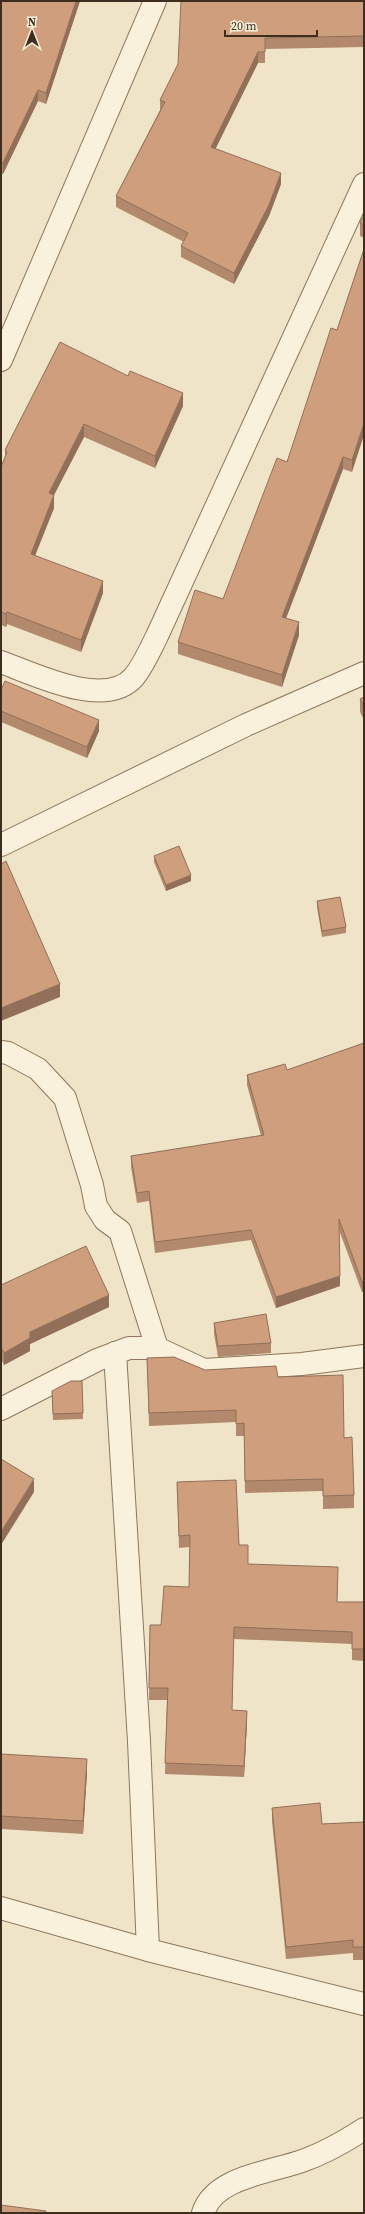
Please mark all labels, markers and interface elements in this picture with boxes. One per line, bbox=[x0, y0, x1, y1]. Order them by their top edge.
north arrow bbox=[12, 12, 52, 52]
scale bar bbox=[225, 12, 317, 38]
text: N bbox=[28, 15, 36, 30]
text: 20 m bbox=[231, 18, 257, 34]

